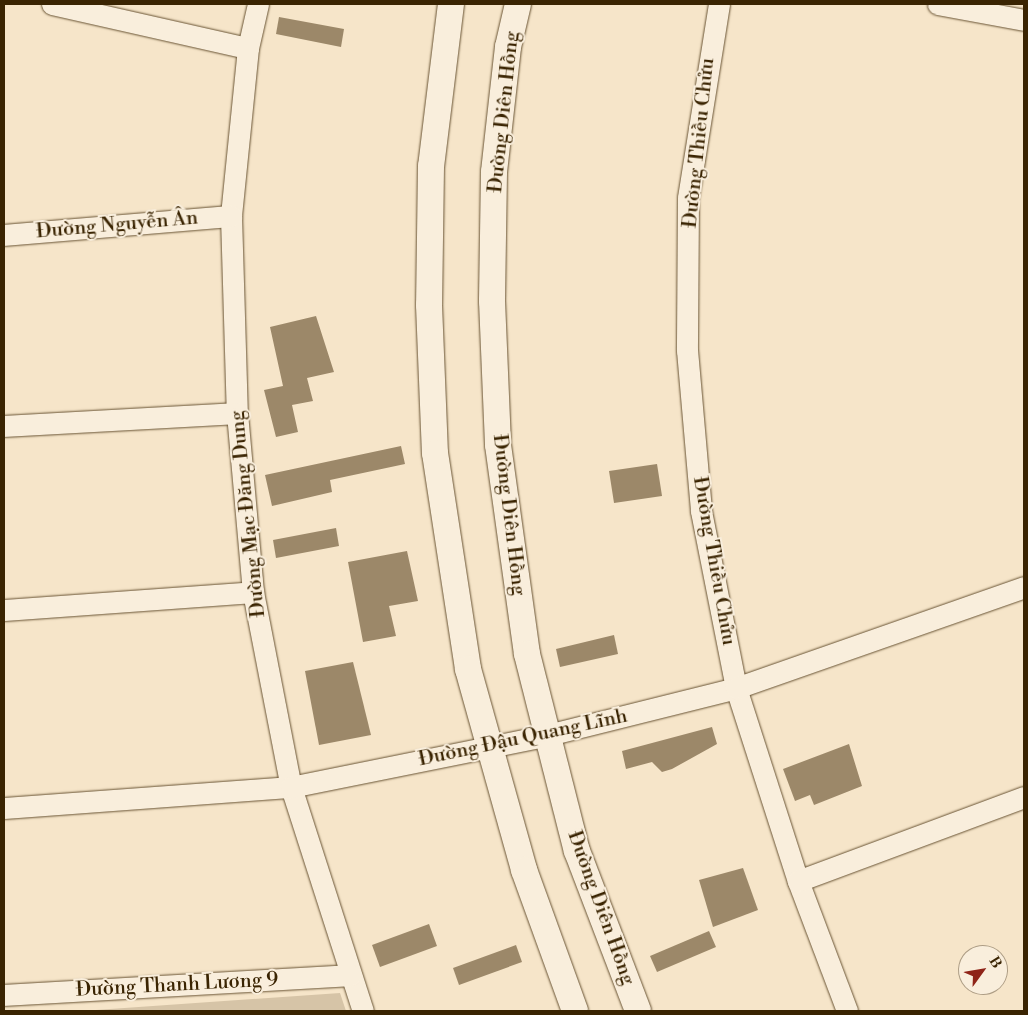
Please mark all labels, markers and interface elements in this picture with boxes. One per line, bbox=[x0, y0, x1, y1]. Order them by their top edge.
street label: Đường Diên Hồng bbox=[484, 30, 524, 194]
street label: Đường Thiều Chửu bbox=[678, 57, 720, 229]
street label: Đường Nguyễn Ân bbox=[35, 206, 199, 244]
street label: Đường Mạc Đăng Dung bbox=[225, 409, 271, 619]
street label: Đường Diên Hồng bbox=[487, 433, 531, 597]
street label: Đường Thiều Chửu bbox=[687, 475, 741, 647]
street label: Đường Đậu Quang Lĩnh bbox=[416, 704, 630, 772]
street label: Đường Diên Hồng bbox=[562, 828, 640, 988]
north arrow bbox=[958, 945, 1008, 995]
text: B bbox=[984, 953, 1005, 972]
street label: Đường Thanh Lương 9 bbox=[75, 968, 279, 1002]

